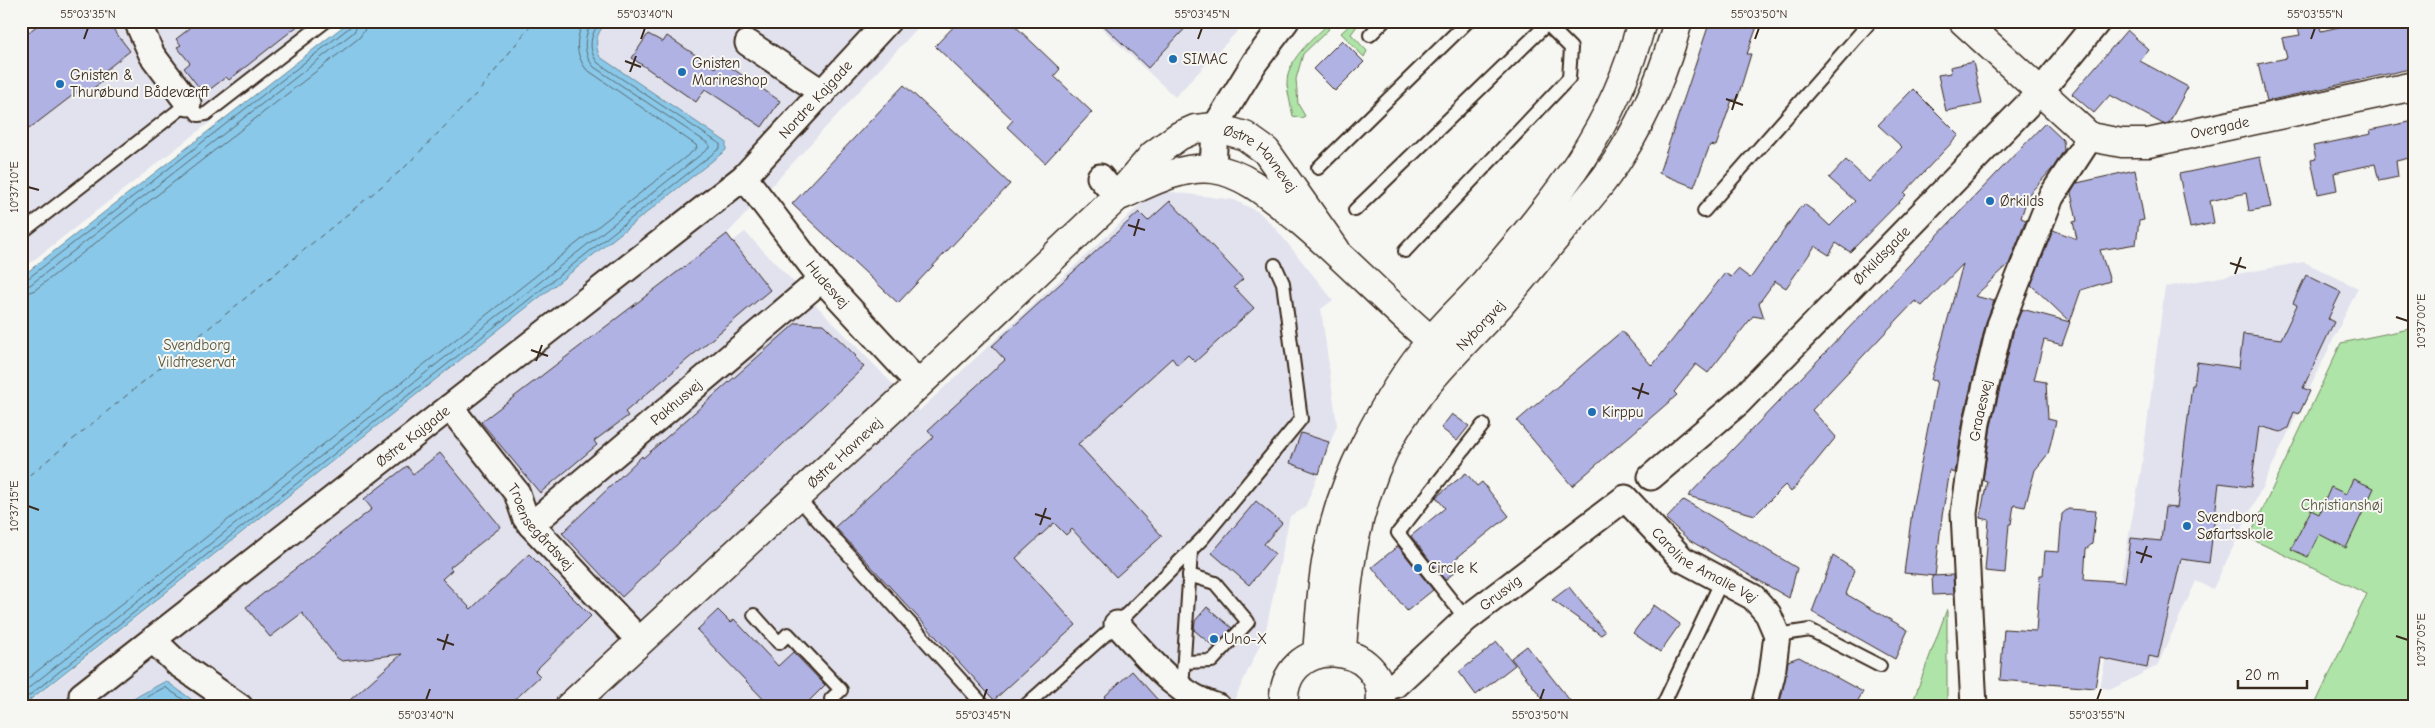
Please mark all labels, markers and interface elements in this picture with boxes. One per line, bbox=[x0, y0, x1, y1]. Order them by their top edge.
text: 55°03'35"N bbox=[60, 7, 116, 21]
text: 55°03'40"N bbox=[617, 7, 673, 21]
text: 55°03'45"N bbox=[1174, 7, 1230, 21]
text: 55°03'50"N bbox=[1731, 7, 1787, 21]
text: 55°03'55"N bbox=[2287, 7, 2343, 21]
place label: SIMAC bbox=[1183, 50, 1228, 68]
marker: SIMAC bbox=[1167, 53, 1179, 65]
place label: Gnisten Marineshop bbox=[692, 54, 768, 89]
street label: Nordre Kajgade bbox=[775, 56, 856, 143]
place label: Gnisten & Thurøbund Bådeværft bbox=[70, 66, 210, 101]
marker: Gnisten Marineshop bbox=[676, 66, 688, 78]
marker: Gnisten & Thurøbund Bådeværft bbox=[54, 78, 66, 90]
street label: Overgade bbox=[2189, 112, 2251, 143]
street label: Østre Havnevej bbox=[1221, 121, 1301, 196]
text: 10°37'10"E bbox=[7, 161, 21, 213]
place label: Ørkilds bbox=[2000, 192, 2044, 210]
marker: Ørkilds bbox=[1984, 195, 1996, 207]
street label: Ørkildsgade bbox=[1849, 222, 1914, 288]
street label: Hudesvej bbox=[802, 257, 853, 312]
text: 10°37'00"E bbox=[2414, 294, 2428, 348]
street label: Nyborgvej bbox=[1452, 297, 1509, 355]
park label: Svendborg Vildtreservat bbox=[158, 336, 237, 371]
street label: Pakhusvej bbox=[647, 376, 706, 429]
street label: Graaesvej bbox=[1965, 378, 1996, 443]
street label: Østre Kajgade bbox=[372, 401, 454, 471]
place label: Kirppu bbox=[1602, 403, 1643, 421]
marker: Kirppu bbox=[1586, 406, 1598, 418]
street label: Østre Havnevej bbox=[803, 413, 886, 492]
street label: Troensegårdsvej bbox=[504, 480, 578, 574]
text: 10°37'15"E bbox=[7, 481, 21, 531]
park label: Christianshøj bbox=[2301, 496, 2383, 514]
place label: Svendborg Søfartsskole bbox=[2197, 508, 2274, 543]
marker: Svendborg Søfartsskole bbox=[2181, 520, 2193, 532]
street label: Caroline Amalie Vej bbox=[1648, 523, 1762, 606]
place label: Circle K bbox=[1428, 559, 1478, 577]
marker: Circle K bbox=[1412, 562, 1424, 574]
street label: Grusvig bbox=[1476, 571, 1525, 615]
text: 10°37'05"E bbox=[2414, 613, 2428, 667]
place label: Uno-X bbox=[1224, 630, 1267, 648]
marker: Uno-X bbox=[1208, 633, 1220, 645]
scale bar bbox=[2238, 658, 2306, 690]
text: 20 m bbox=[2245, 666, 2279, 684]
text: 55°03'40"N bbox=[398, 708, 454, 722]
text: 55°03'45"N bbox=[955, 708, 1011, 722]
text: 55°03'50"N bbox=[1512, 708, 1568, 722]
text: 55°03'55"N bbox=[2069, 708, 2125, 722]

